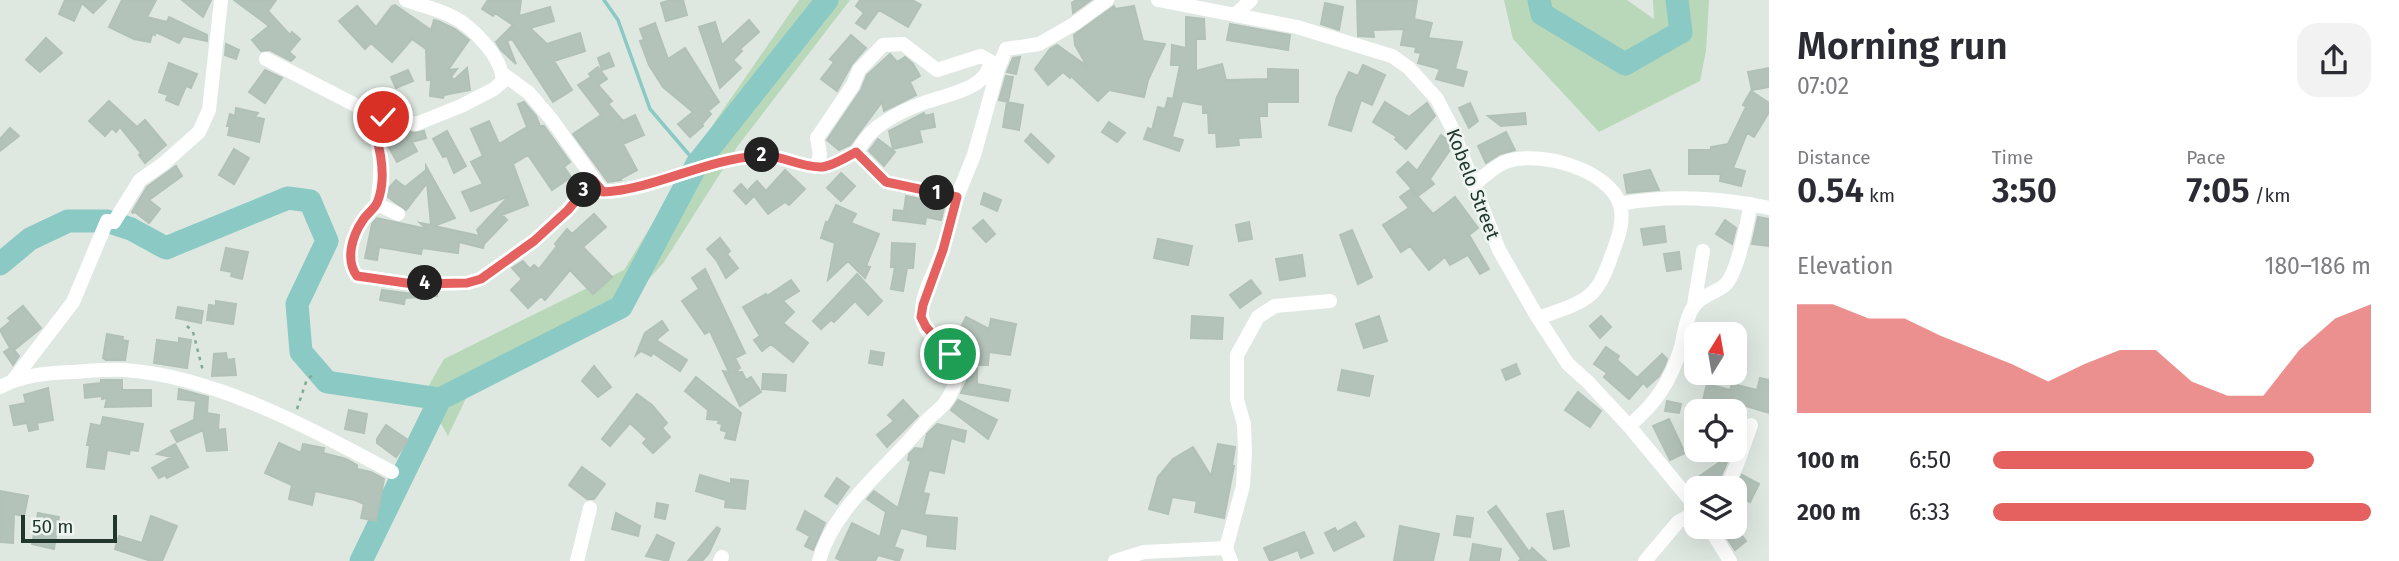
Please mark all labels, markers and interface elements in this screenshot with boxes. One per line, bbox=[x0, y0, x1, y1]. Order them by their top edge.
text: Morning run bbox=[1797, 23, 2008, 69]
button: share bbox=[2297, 23, 2371, 97]
text: 07:02 bbox=[1797, 72, 1849, 100]
pin bbox=[353, 87, 413, 147]
icon: check bbox=[364, 98, 402, 136]
street label: Kobelo Street bbox=[1441, 125, 1505, 243]
pin: 2 bbox=[744, 138, 780, 172]
text: 2 bbox=[757, 143, 766, 166]
text: Distance bbox=[1797, 146, 1871, 169]
text: Time bbox=[1992, 146, 2033, 169]
text: Pace bbox=[2186, 146, 2226, 169]
text: 0.54 bbox=[1797, 169, 1864, 211]
text: 3:50 bbox=[1992, 169, 2057, 211]
text: 7:05 bbox=[2186, 169, 2250, 211]
pin: 3 bbox=[566, 172, 602, 208]
pin: 1 bbox=[920, 176, 954, 210]
text: 3 bbox=[579, 178, 588, 201]
text: 1 bbox=[932, 181, 941, 204]
text: km bbox=[1864, 184, 1895, 207]
text: /km bbox=[2250, 184, 2291, 207]
text: Elevation bbox=[1797, 252, 1893, 280]
text: 180–186 m bbox=[2264, 252, 2371, 280]
pin: 4 bbox=[408, 266, 442, 300]
text: 4 bbox=[419, 271, 430, 294]
north arrow bbox=[1684, 322, 1746, 385]
map controls bbox=[1684, 322, 1747, 539]
pin bbox=[920, 324, 980, 384]
icon: arrive bbox=[931, 335, 969, 373]
button: locate bbox=[1684, 399, 1747, 462]
text: 100 m bbox=[1797, 446, 1859, 474]
text: 6:50 bbox=[1909, 446, 1951, 474]
button: layers bbox=[1684, 476, 1747, 539]
text: 200 m bbox=[1797, 498, 1861, 526]
text: 6:33 bbox=[1909, 498, 1950, 526]
scale bar bbox=[21, 512, 117, 544]
text: 50 m bbox=[32, 515, 73, 538]

